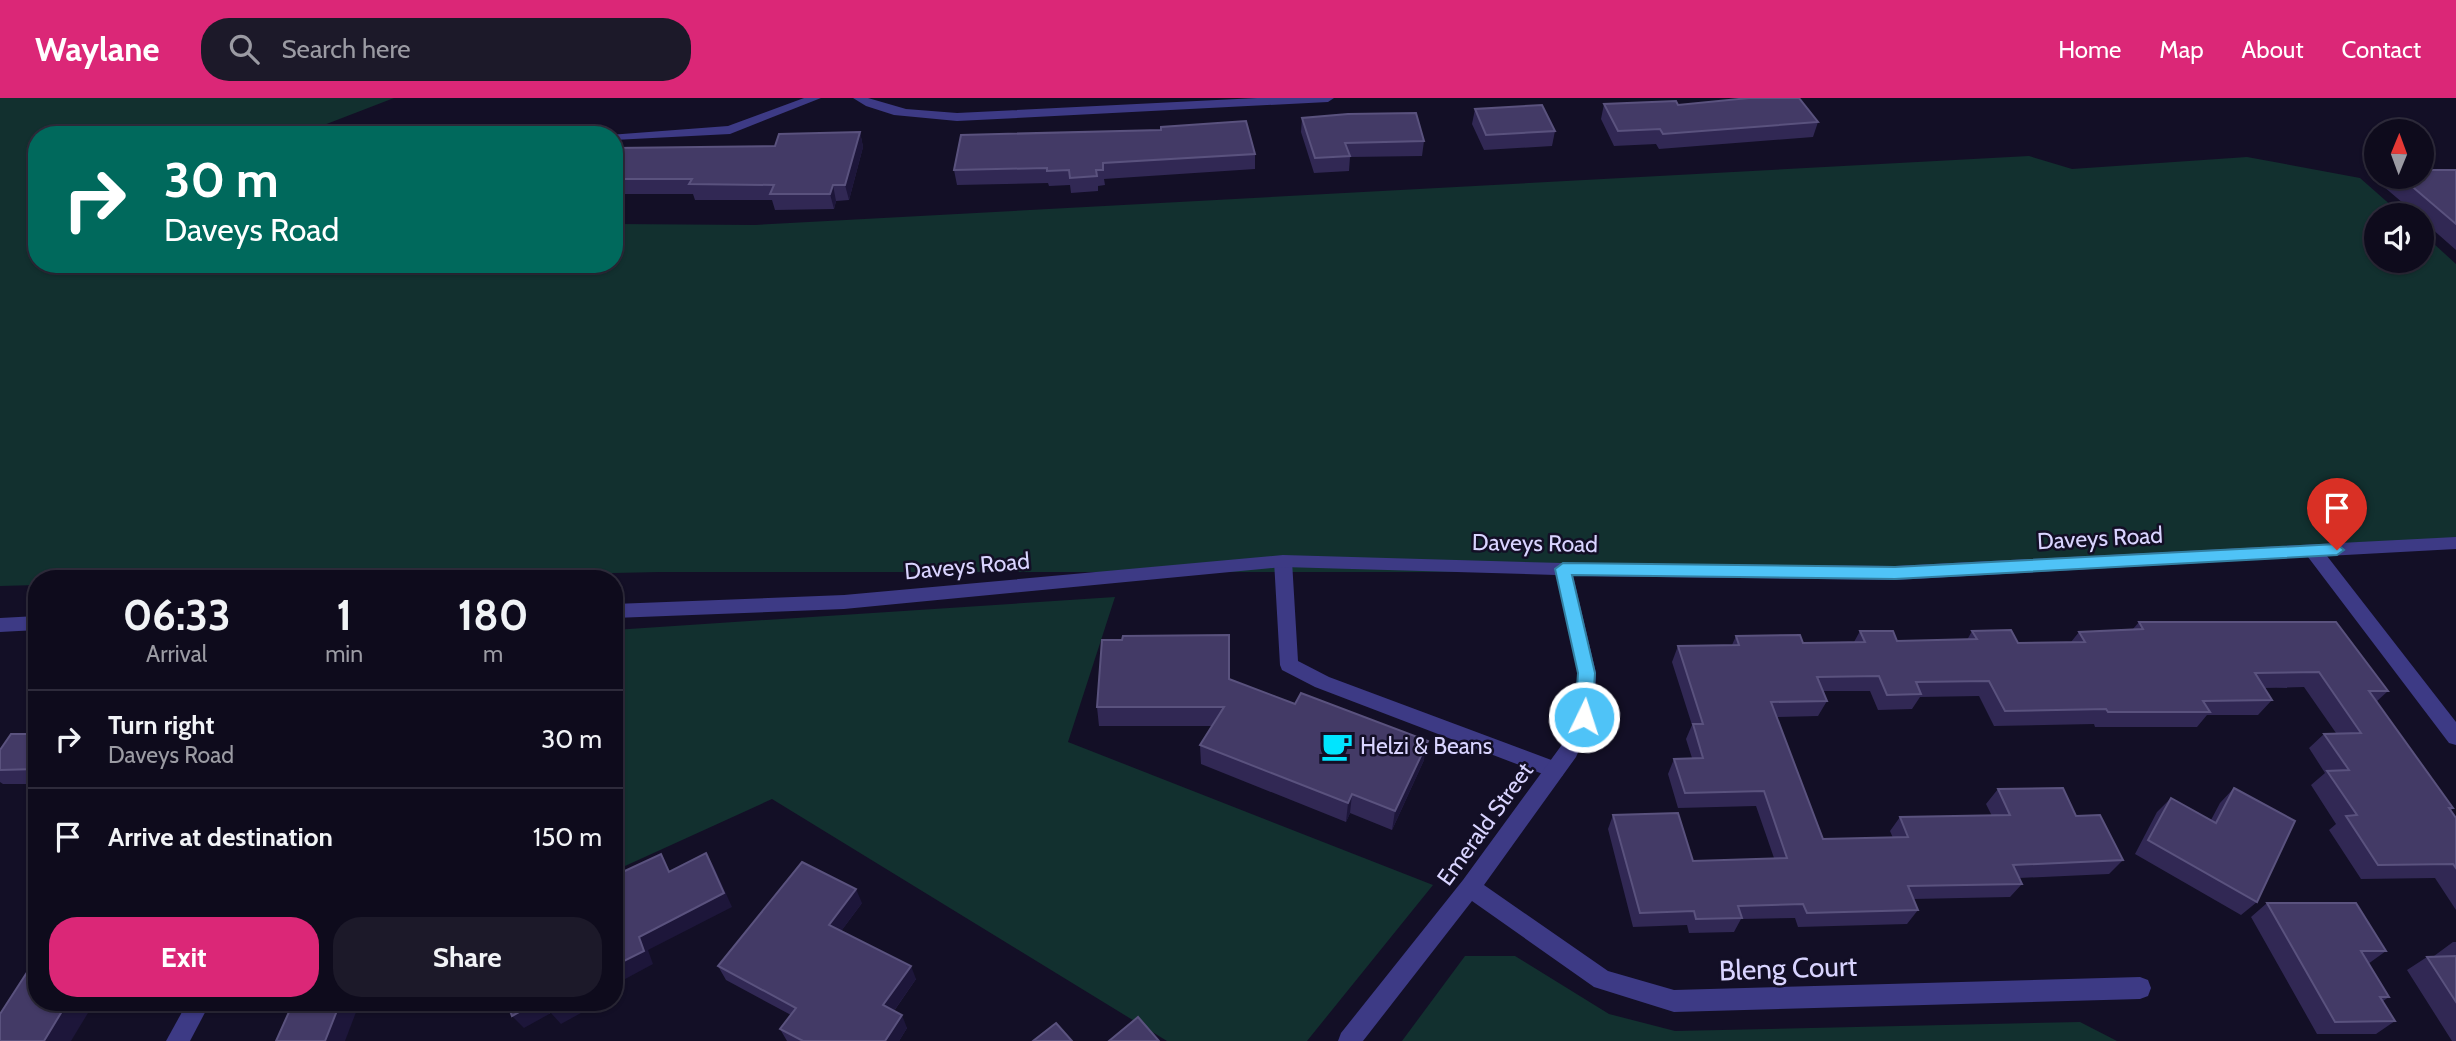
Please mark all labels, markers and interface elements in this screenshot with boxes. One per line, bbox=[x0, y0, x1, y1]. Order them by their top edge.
search box bbox=[201, 18, 691, 81]
text: Waylane bbox=[35, 29, 159, 69]
icon: search bbox=[225, 30, 263, 68]
text: Search here bbox=[281, 33, 411, 65]
text: Home bbox=[2058, 35, 2121, 64]
text: Map bbox=[2159, 35, 2204, 64]
text: About bbox=[2242, 35, 2304, 64]
text: Contact bbox=[2342, 35, 2421, 64]
north arrow bbox=[2364, 119, 2434, 189]
map controls bbox=[2364, 119, 2434, 273]
text: 30 m bbox=[164, 150, 279, 209]
icon: right bbox=[49, 154, 140, 245]
button: sound bbox=[2364, 203, 2434, 273]
text: Daveys Road bbox=[164, 210, 339, 249]
pin bbox=[2307, 478, 2367, 550]
icon: arrive bbox=[2318, 489, 2356, 527]
street label: Daveys Road bbox=[2036, 521, 2164, 555]
street label: Daveys Road bbox=[1472, 528, 1598, 558]
street label: Daveys Road bbox=[903, 547, 1031, 585]
text: 06:33 bbox=[123, 589, 231, 641]
text: 1 bbox=[336, 589, 352, 641]
text: 180 bbox=[458, 589, 528, 641]
text: Arrival bbox=[146, 640, 207, 668]
text: min bbox=[325, 640, 363, 668]
text: m bbox=[483, 640, 503, 668]
position arrow bbox=[1547, 680, 1621, 754]
text: Turn right bbox=[108, 709, 214, 741]
icon: right bbox=[49, 720, 87, 758]
text: 30 m bbox=[541, 723, 602, 755]
cafe icon: Helzi & Beans bbox=[1320, 729, 1354, 763]
place label: Helzi & Beans bbox=[1360, 732, 1492, 760]
text: Daveys Road bbox=[108, 741, 234, 769]
street label: Emerald Street bbox=[1431, 757, 1539, 891]
icon: arrive bbox=[49, 818, 87, 856]
text: Arrive at destination bbox=[108, 821, 333, 853]
text: 150 m bbox=[533, 821, 602, 853]
button: Exit bbox=[49, 917, 319, 997]
button: Share bbox=[333, 917, 602, 997]
street label: Bleng Court bbox=[1718, 949, 1858, 987]

